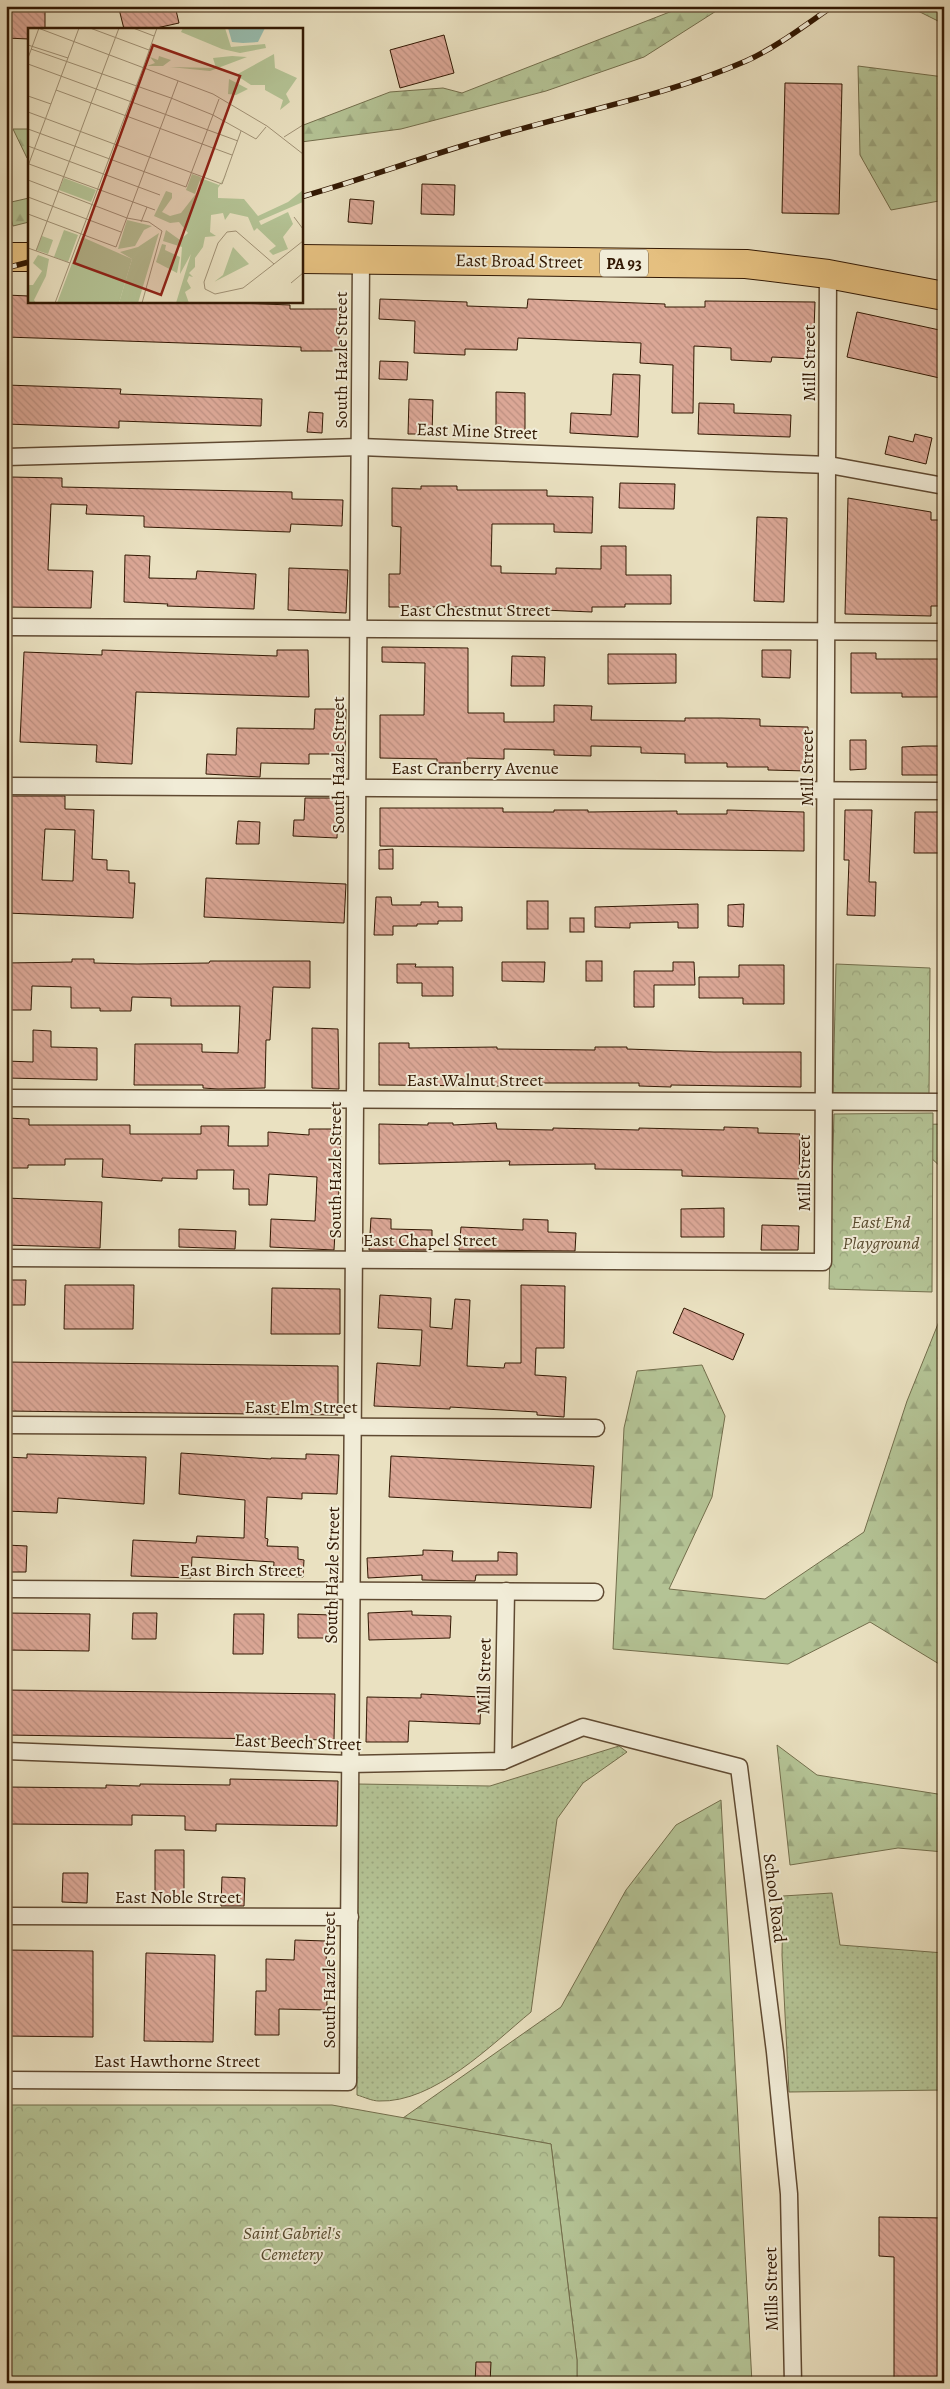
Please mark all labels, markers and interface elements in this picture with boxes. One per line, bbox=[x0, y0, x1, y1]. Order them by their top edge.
inset map bbox=[28, 28, 302, 302]
street label: East Broad Street bbox=[455, 248, 583, 274]
road number: PA 93 bbox=[600, 250, 648, 276]
street label: South Hazle Street bbox=[329, 291, 353, 429]
street label: Mill Street bbox=[797, 325, 821, 401]
street label: East Mine Street bbox=[416, 417, 538, 445]
street label: East Chestnut Street bbox=[400, 598, 551, 622]
street label: South Hazle Street bbox=[326, 696, 350, 834]
street label: Mill Street bbox=[795, 730, 819, 806]
street label: East Cranberry Avenue bbox=[391, 756, 559, 780]
street label: East Walnut Street bbox=[407, 1068, 544, 1092]
street label: South Hazle Street bbox=[323, 1101, 347, 1239]
street label: Mill Street bbox=[792, 1135, 816, 1211]
park label: East End Playground bbox=[842, 1210, 920, 1255]
street label: East Chapel Street bbox=[363, 1228, 497, 1252]
street label: East Elm Street bbox=[244, 1395, 358, 1419]
street label: South Hazle Street bbox=[319, 1506, 345, 1644]
street label: East Birch Street bbox=[180, 1558, 302, 1582]
street label: Mill Street bbox=[471, 1637, 497, 1715]
street label: East Beech Street bbox=[234, 1728, 362, 1756]
street label: School Road bbox=[758, 1852, 792, 1944]
street label: East Noble Street bbox=[115, 1885, 241, 1909]
street label: South Hazle Street bbox=[317, 1911, 341, 2049]
street label: East Hawthorne Street bbox=[94, 2049, 260, 2073]
park label: Saint Gabriel's Cemetery bbox=[243, 2221, 341, 2266]
street label: Mills Street bbox=[758, 2247, 784, 2331]

